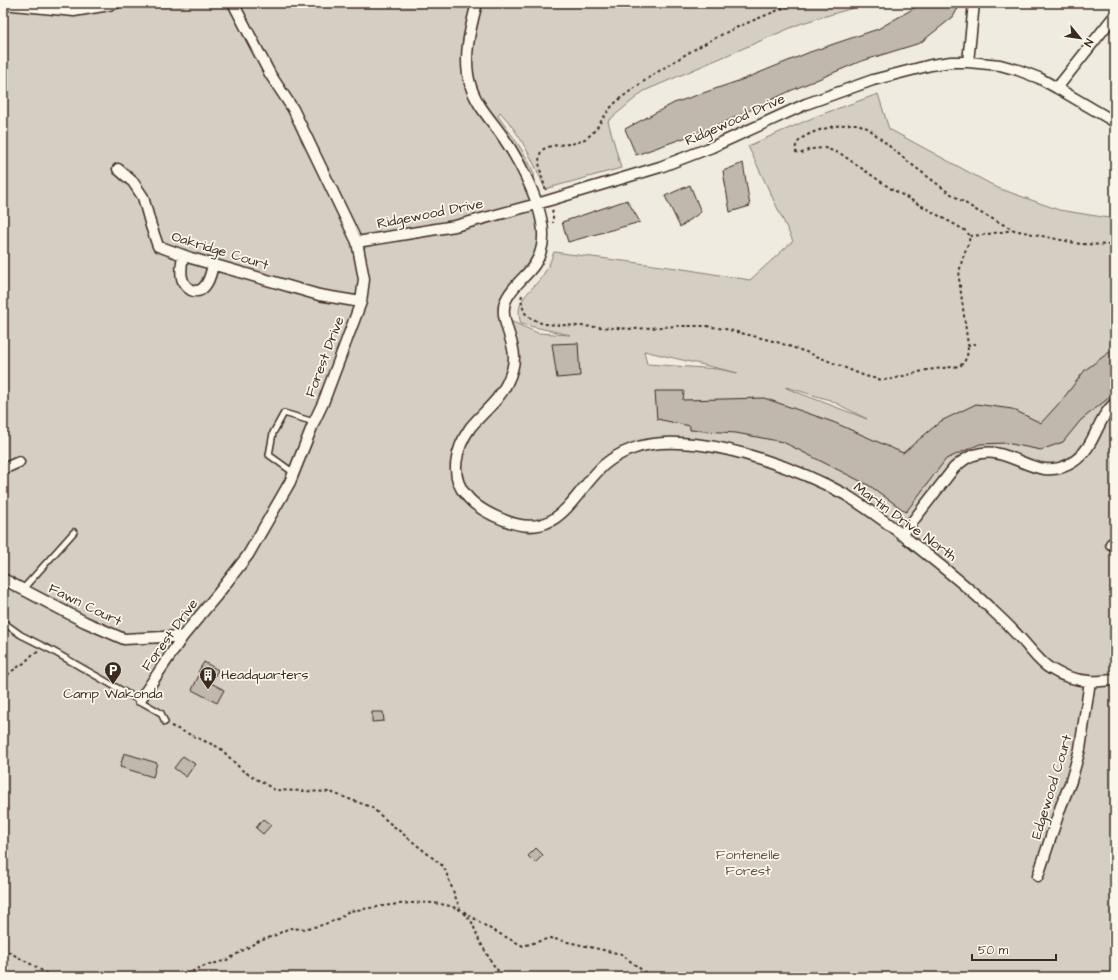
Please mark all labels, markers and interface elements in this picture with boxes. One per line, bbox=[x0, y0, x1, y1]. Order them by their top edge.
north arrow bbox=[1060, 18, 1100, 58]
text: N bbox=[1080, 36, 1097, 49]
street label: Ridgewood Drive bbox=[682, 89, 789, 151]
street label: Ridgewood Drive bbox=[375, 194, 485, 234]
street label: Oakridge Court bbox=[169, 227, 271, 275]
street label: Forest Drive bbox=[300, 313, 350, 400]
street label: Martin Drive North bbox=[849, 478, 961, 566]
street label: Fawn Court bbox=[45, 579, 125, 631]
street label: Forest Drive bbox=[137, 594, 203, 675]
parking icon: Camp Wakonda bbox=[103, 660, 123, 685]
building icon: Headquarters bbox=[198, 665, 218, 690]
place label: Headquarters bbox=[221, 665, 309, 685]
place label: Camp Wakonda bbox=[63, 684, 163, 704]
street label: Edgewood Court bbox=[1027, 732, 1078, 842]
park label: Fontenelle Forest bbox=[716, 845, 781, 881]
scale bar bbox=[972, 936, 1056, 962]
text: 50 m bbox=[978, 942, 1009, 959]

